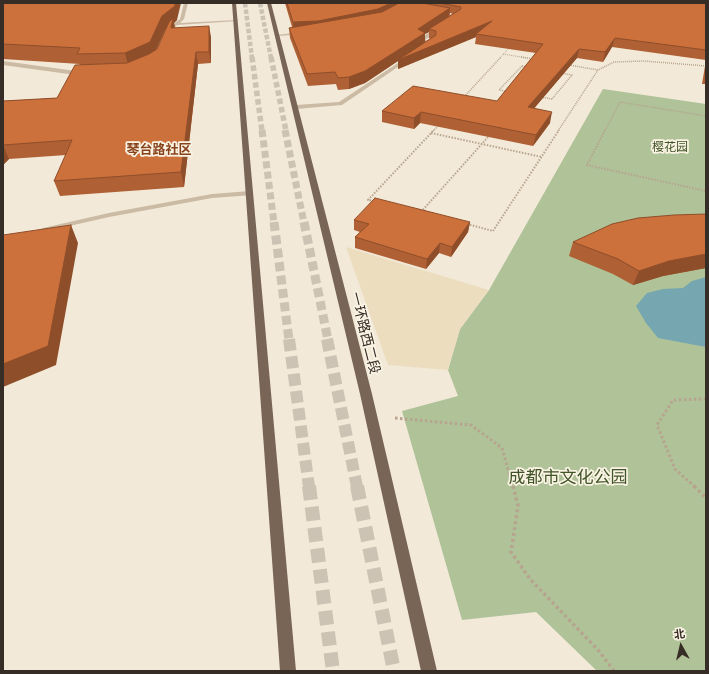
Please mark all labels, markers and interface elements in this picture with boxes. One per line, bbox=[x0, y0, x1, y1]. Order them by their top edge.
park label: 樱花园 bbox=[652, 140, 688, 154]
district label: 琴台路社区 bbox=[127, 142, 191, 158]
street label: 一环路西二段 bbox=[347, 290, 383, 376]
park label: 成都市文化公园 bbox=[509, 468, 627, 488]
north arrow bbox=[661, 626, 701, 666]
text: 北 bbox=[673, 627, 686, 641]

